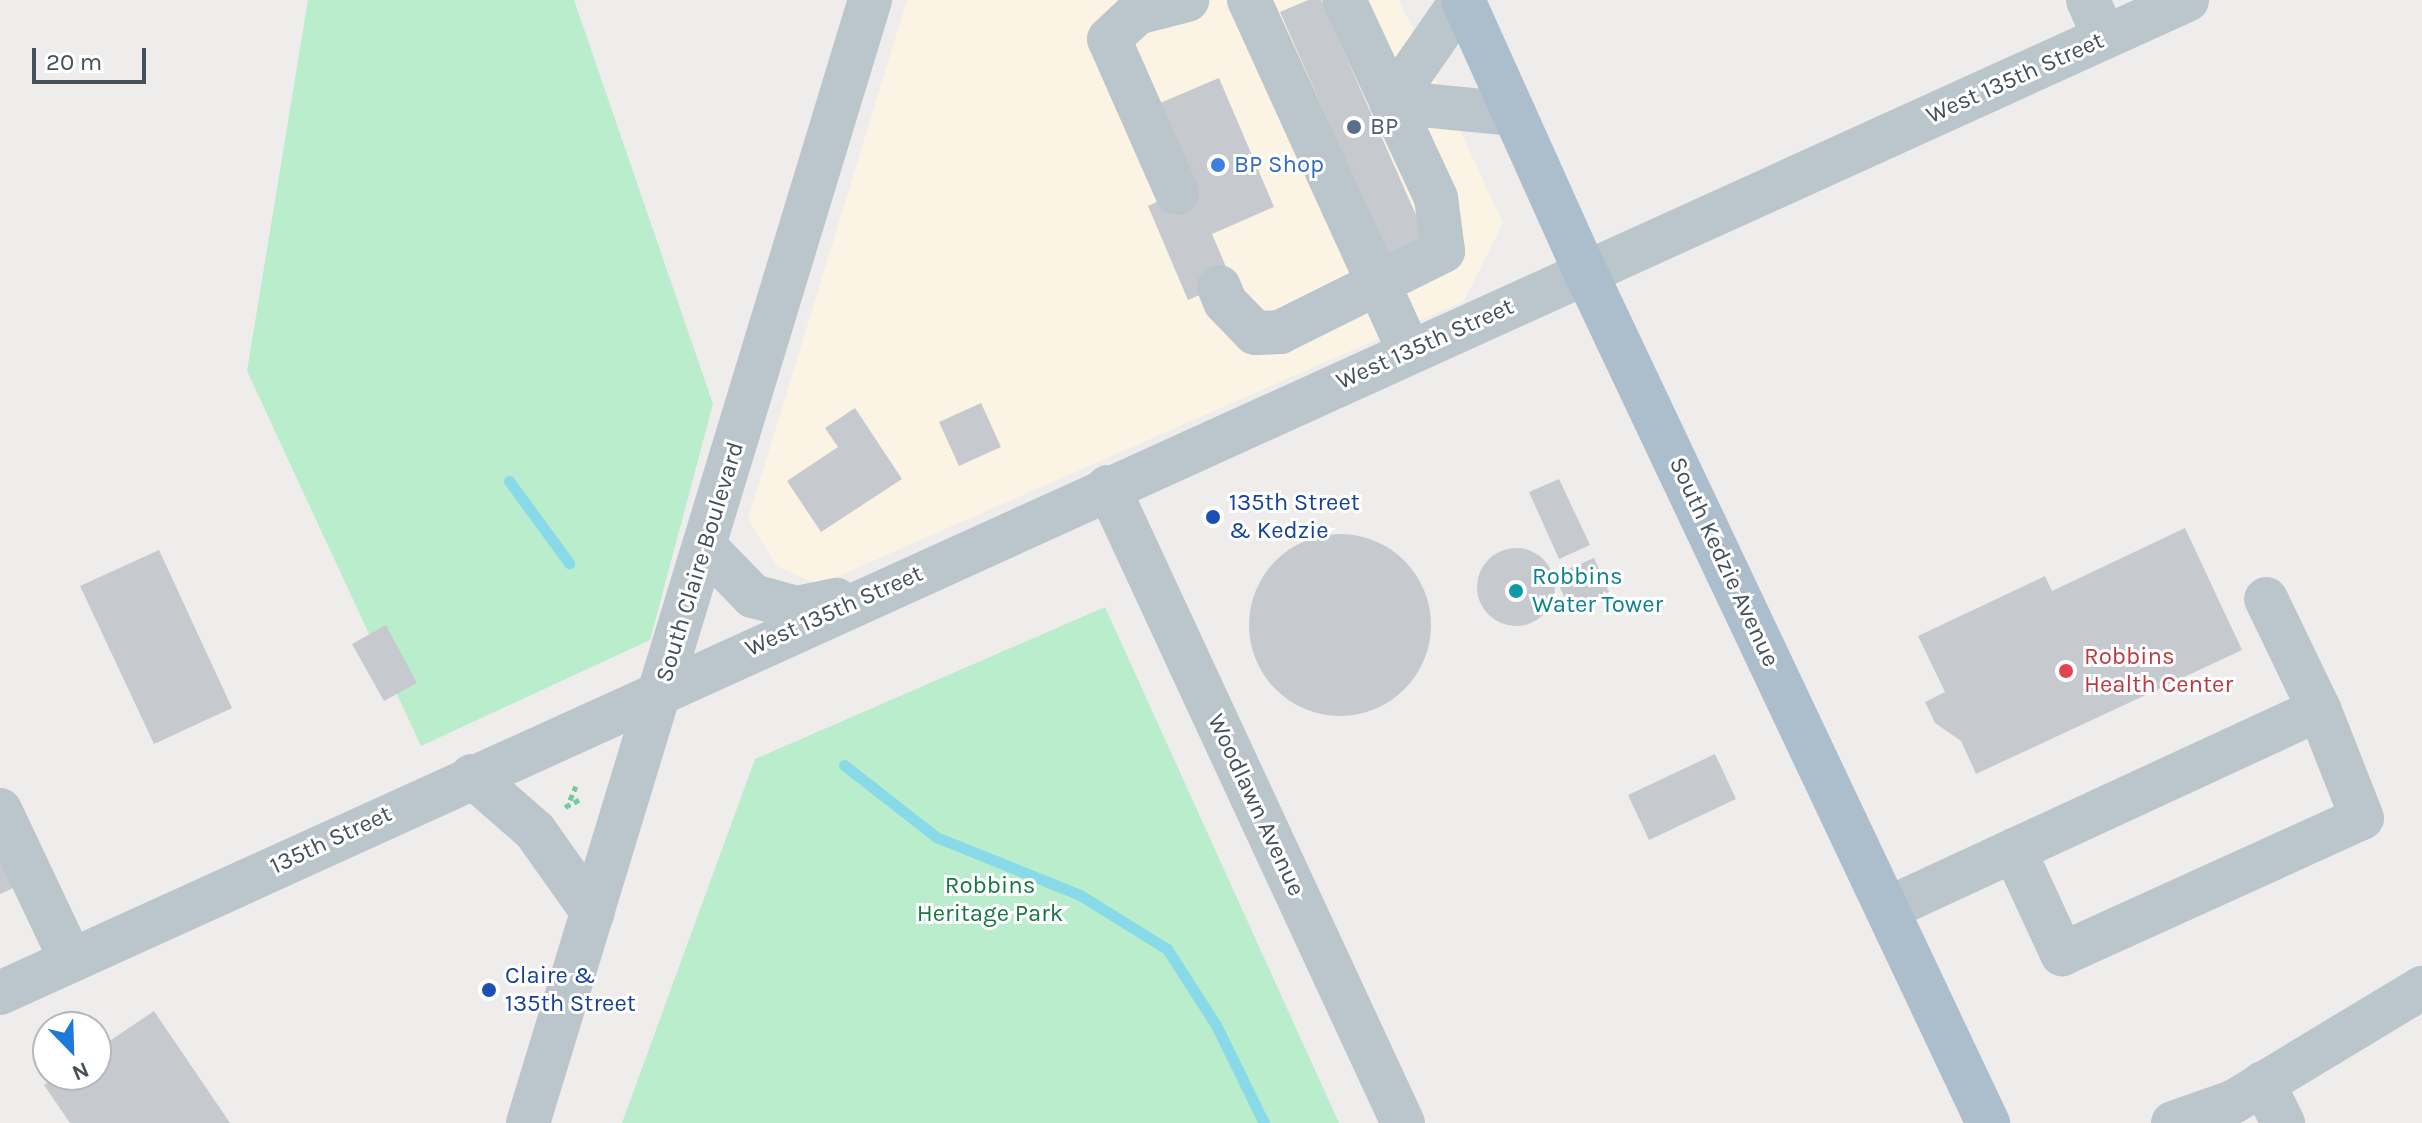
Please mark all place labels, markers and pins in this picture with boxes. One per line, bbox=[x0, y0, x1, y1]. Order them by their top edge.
place label: BP bbox=[1370, 113, 1398, 141]
marker: BP bbox=[1345, 118, 1363, 136]
place label: BP Shop bbox=[1234, 151, 1324, 179]
marker: BP Shop bbox=[1209, 156, 1227, 174]
place label: 135th Street & Kedzie bbox=[1229, 489, 1360, 545]
marker: 135th Street & Kedzie bbox=[1204, 508, 1222, 526]
place label: Robbins Water Tower bbox=[1532, 563, 1663, 619]
marker: Robbins Water Tower bbox=[1507, 582, 1525, 600]
place label: Robbins Health Center bbox=[2084, 643, 2233, 699]
marker: Robbins Health Center bbox=[2055, 660, 2077, 682]
place label: Claire & 135th Street bbox=[505, 962, 636, 1018]
marker: Claire & 135th Street bbox=[480, 981, 498, 999]

